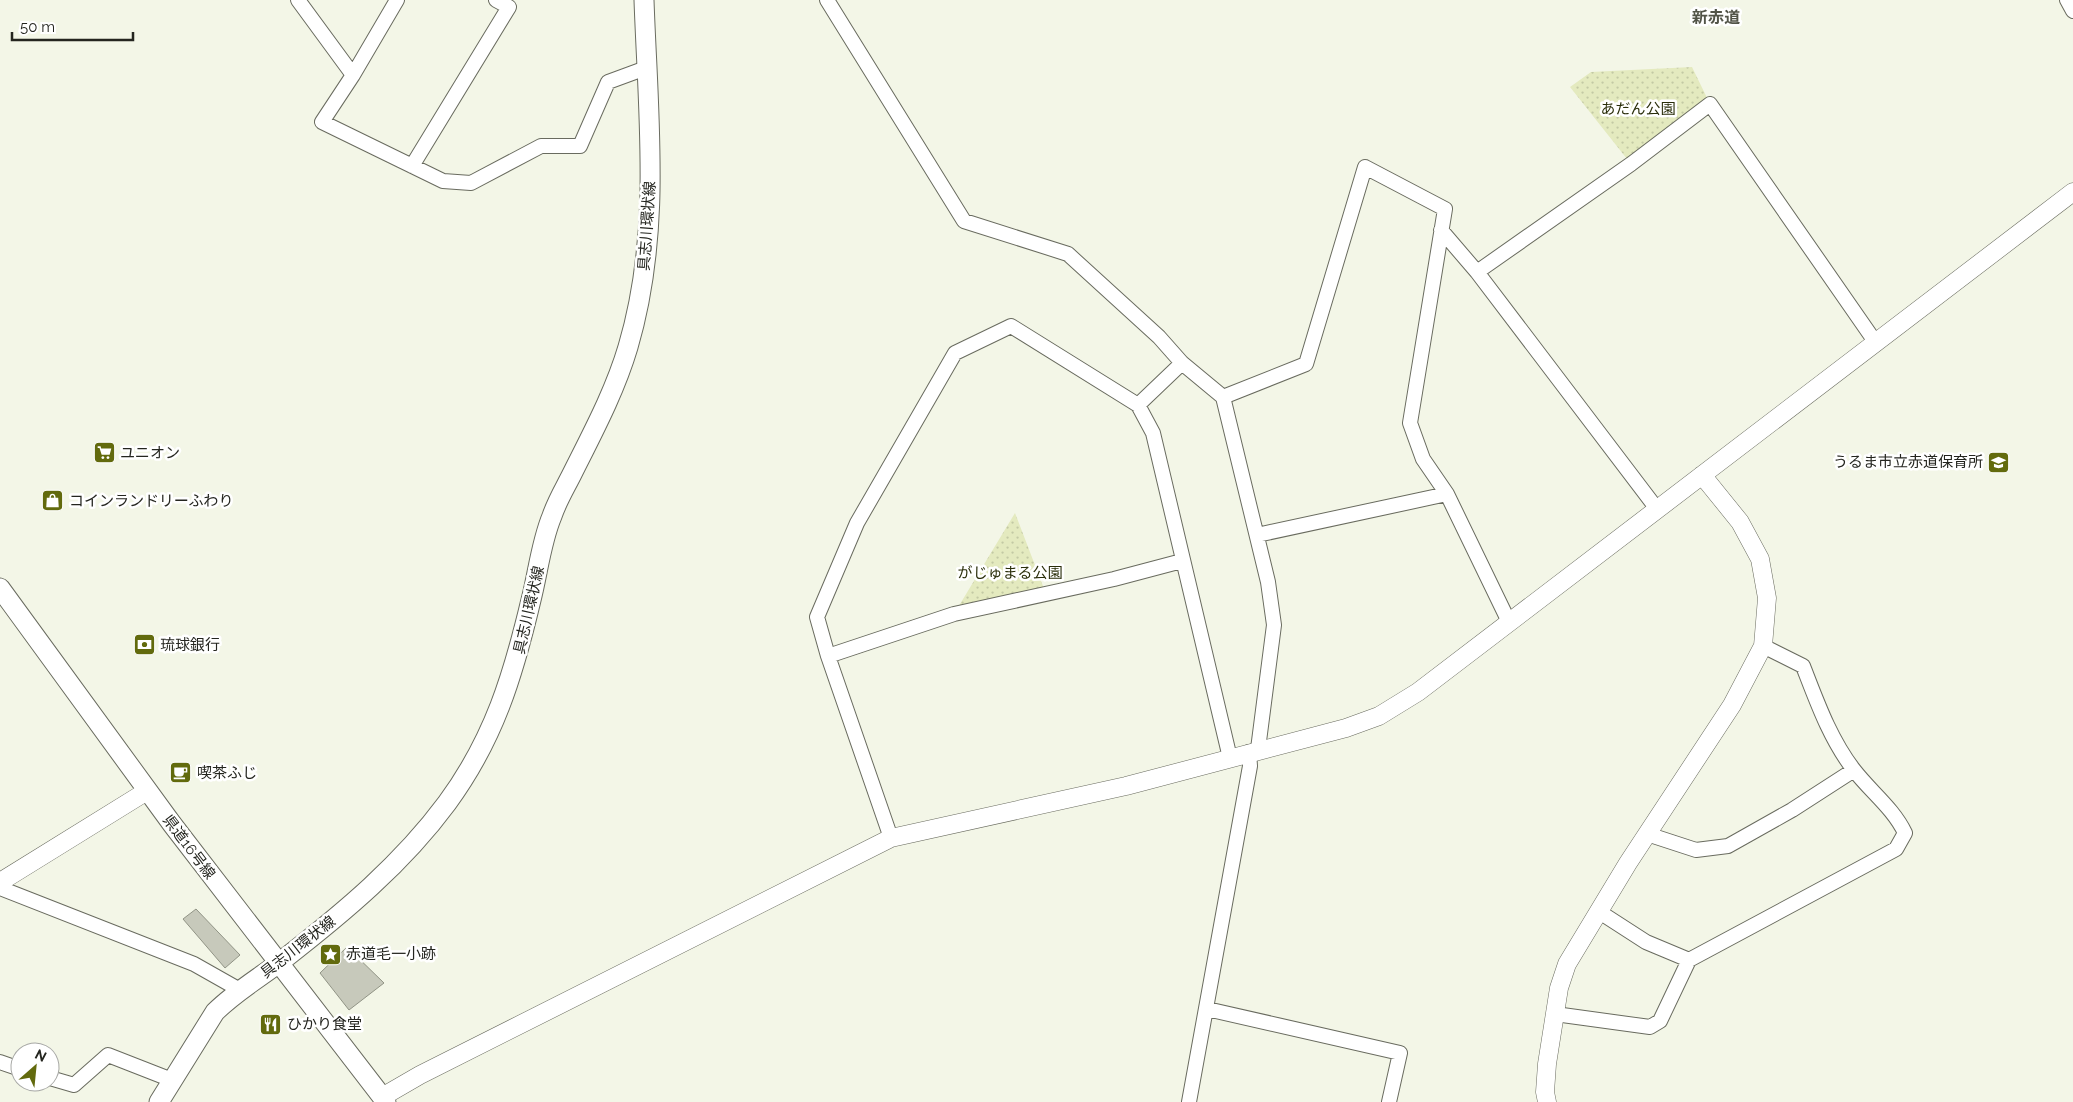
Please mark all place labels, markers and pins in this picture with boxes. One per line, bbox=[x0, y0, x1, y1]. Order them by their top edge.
supermarket icon: ユニオン bbox=[92, 441, 116, 465]
place label: ユニオン bbox=[120, 444, 180, 462]
school or university icon: うるま市立赤道保育所 bbox=[1987, 450, 2011, 474]
place label: うるま市立赤道保育所 bbox=[1833, 453, 1983, 471]
shop icon: コインランドリーふわり bbox=[41, 489, 65, 513]
place label: コインランドリーふわり bbox=[69, 492, 233, 510]
bank icon: 琉球銀行 bbox=[132, 633, 156, 657]
place label: 琉球銀行 bbox=[160, 636, 220, 654]
cafe icon: 喫茶ふじ bbox=[169, 761, 193, 785]
place label: 喫茶ふじ bbox=[197, 764, 257, 782]
place icon: 赤道毛一小跡 bbox=[318, 942, 342, 966]
place label: 赤道毛一小跡 bbox=[346, 945, 436, 963]
restaurant icon: ひかり食堂 bbox=[259, 1012, 283, 1036]
place label: ひかり食堂 bbox=[287, 1015, 362, 1033]

